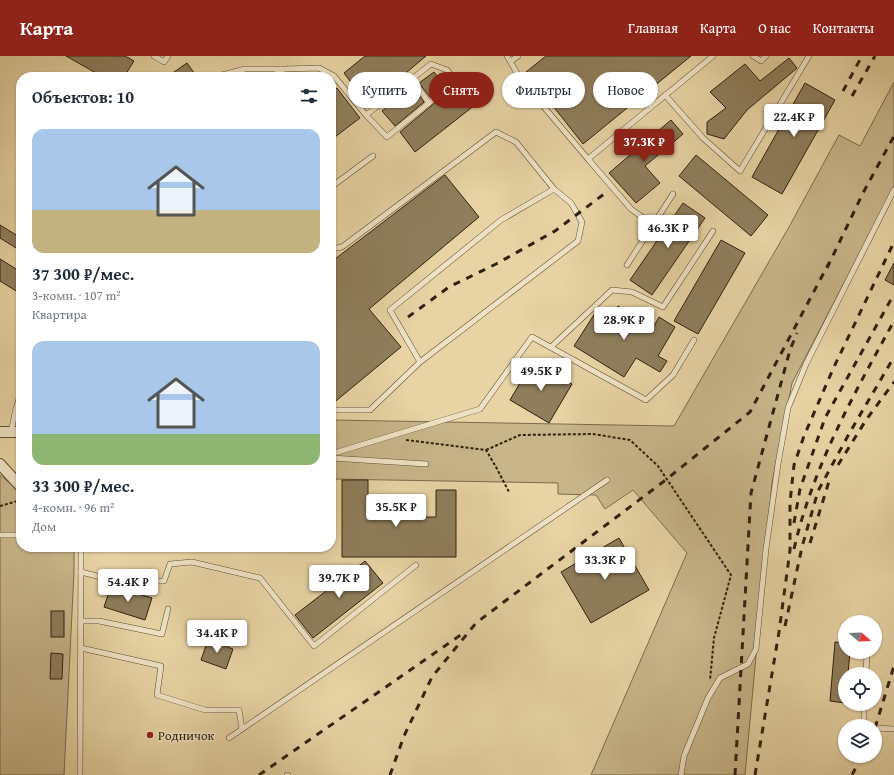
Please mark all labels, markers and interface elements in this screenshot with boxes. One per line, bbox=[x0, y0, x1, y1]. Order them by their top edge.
text: Карта bbox=[20, 14, 73, 42]
text: Главная bbox=[628, 18, 678, 38]
text: Карта bbox=[700, 18, 736, 38]
text: О нас bbox=[758, 18, 791, 38]
text: Контакты bbox=[813, 18, 874, 38]
chip: Купить bbox=[348, 72, 421, 108]
chip: Снять bbox=[429, 72, 494, 108]
chip: Фильтры bbox=[502, 72, 585, 108]
chip: Новое bbox=[593, 72, 658, 108]
text: Объектов: 10 bbox=[32, 84, 134, 109]
icon: filters bbox=[298, 85, 320, 107]
pin: 22.4K ₽ bbox=[757, 104, 831, 138]
text: 22.4K ₽ bbox=[773, 107, 815, 126]
pin: 37.3K ₽ bbox=[607, 129, 681, 163]
text: 37.3K ₽ bbox=[623, 132, 665, 151]
icon: home bbox=[140, 155, 212, 227]
pin: 46.3K ₽ bbox=[631, 215, 705, 249]
text: 46.3K ₽ bbox=[647, 218, 689, 237]
text: 37 300 ₽/мес. bbox=[32, 261, 134, 286]
text: 3-комн. · 107 m² bbox=[32, 286, 121, 305]
text: Квартира bbox=[32, 305, 87, 324]
pin: 28.9K ₽ bbox=[587, 307, 661, 341]
text: 28.9K ₽ bbox=[603, 310, 645, 329]
pin: 49.5K ₽ bbox=[504, 358, 578, 392]
text: 49.5K ₽ bbox=[520, 361, 562, 380]
icon: home bbox=[140, 367, 212, 439]
text: 33 300 ₽/мес. bbox=[32, 473, 134, 498]
pin: 35.5K ₽ bbox=[359, 494, 433, 528]
text: 35.5K ₽ bbox=[375, 497, 417, 516]
text: 4-комн. · 96 m² bbox=[32, 498, 114, 517]
text: Дом bbox=[32, 517, 56, 536]
pin: 33.3K ₽ bbox=[568, 547, 642, 581]
text: 33.3K ₽ bbox=[584, 550, 626, 569]
pin: 39.7K ₽ bbox=[302, 565, 376, 599]
text: 39.7K ₽ bbox=[318, 568, 360, 587]
pin: 54.4K ₽ bbox=[91, 569, 165, 603]
text: 54.4K ₽ bbox=[107, 572, 149, 591]
north arrow bbox=[838, 615, 882, 659]
map controls bbox=[838, 615, 882, 763]
pin: 34.4K ₽ bbox=[180, 620, 254, 654]
text: 34.4K ₽ bbox=[196, 623, 238, 642]
button: locate bbox=[838, 667, 882, 711]
button: layers bbox=[838, 719, 882, 763]
place label: Родничок bbox=[158, 726, 215, 745]
marker: Родничок bbox=[145, 730, 155, 740]

